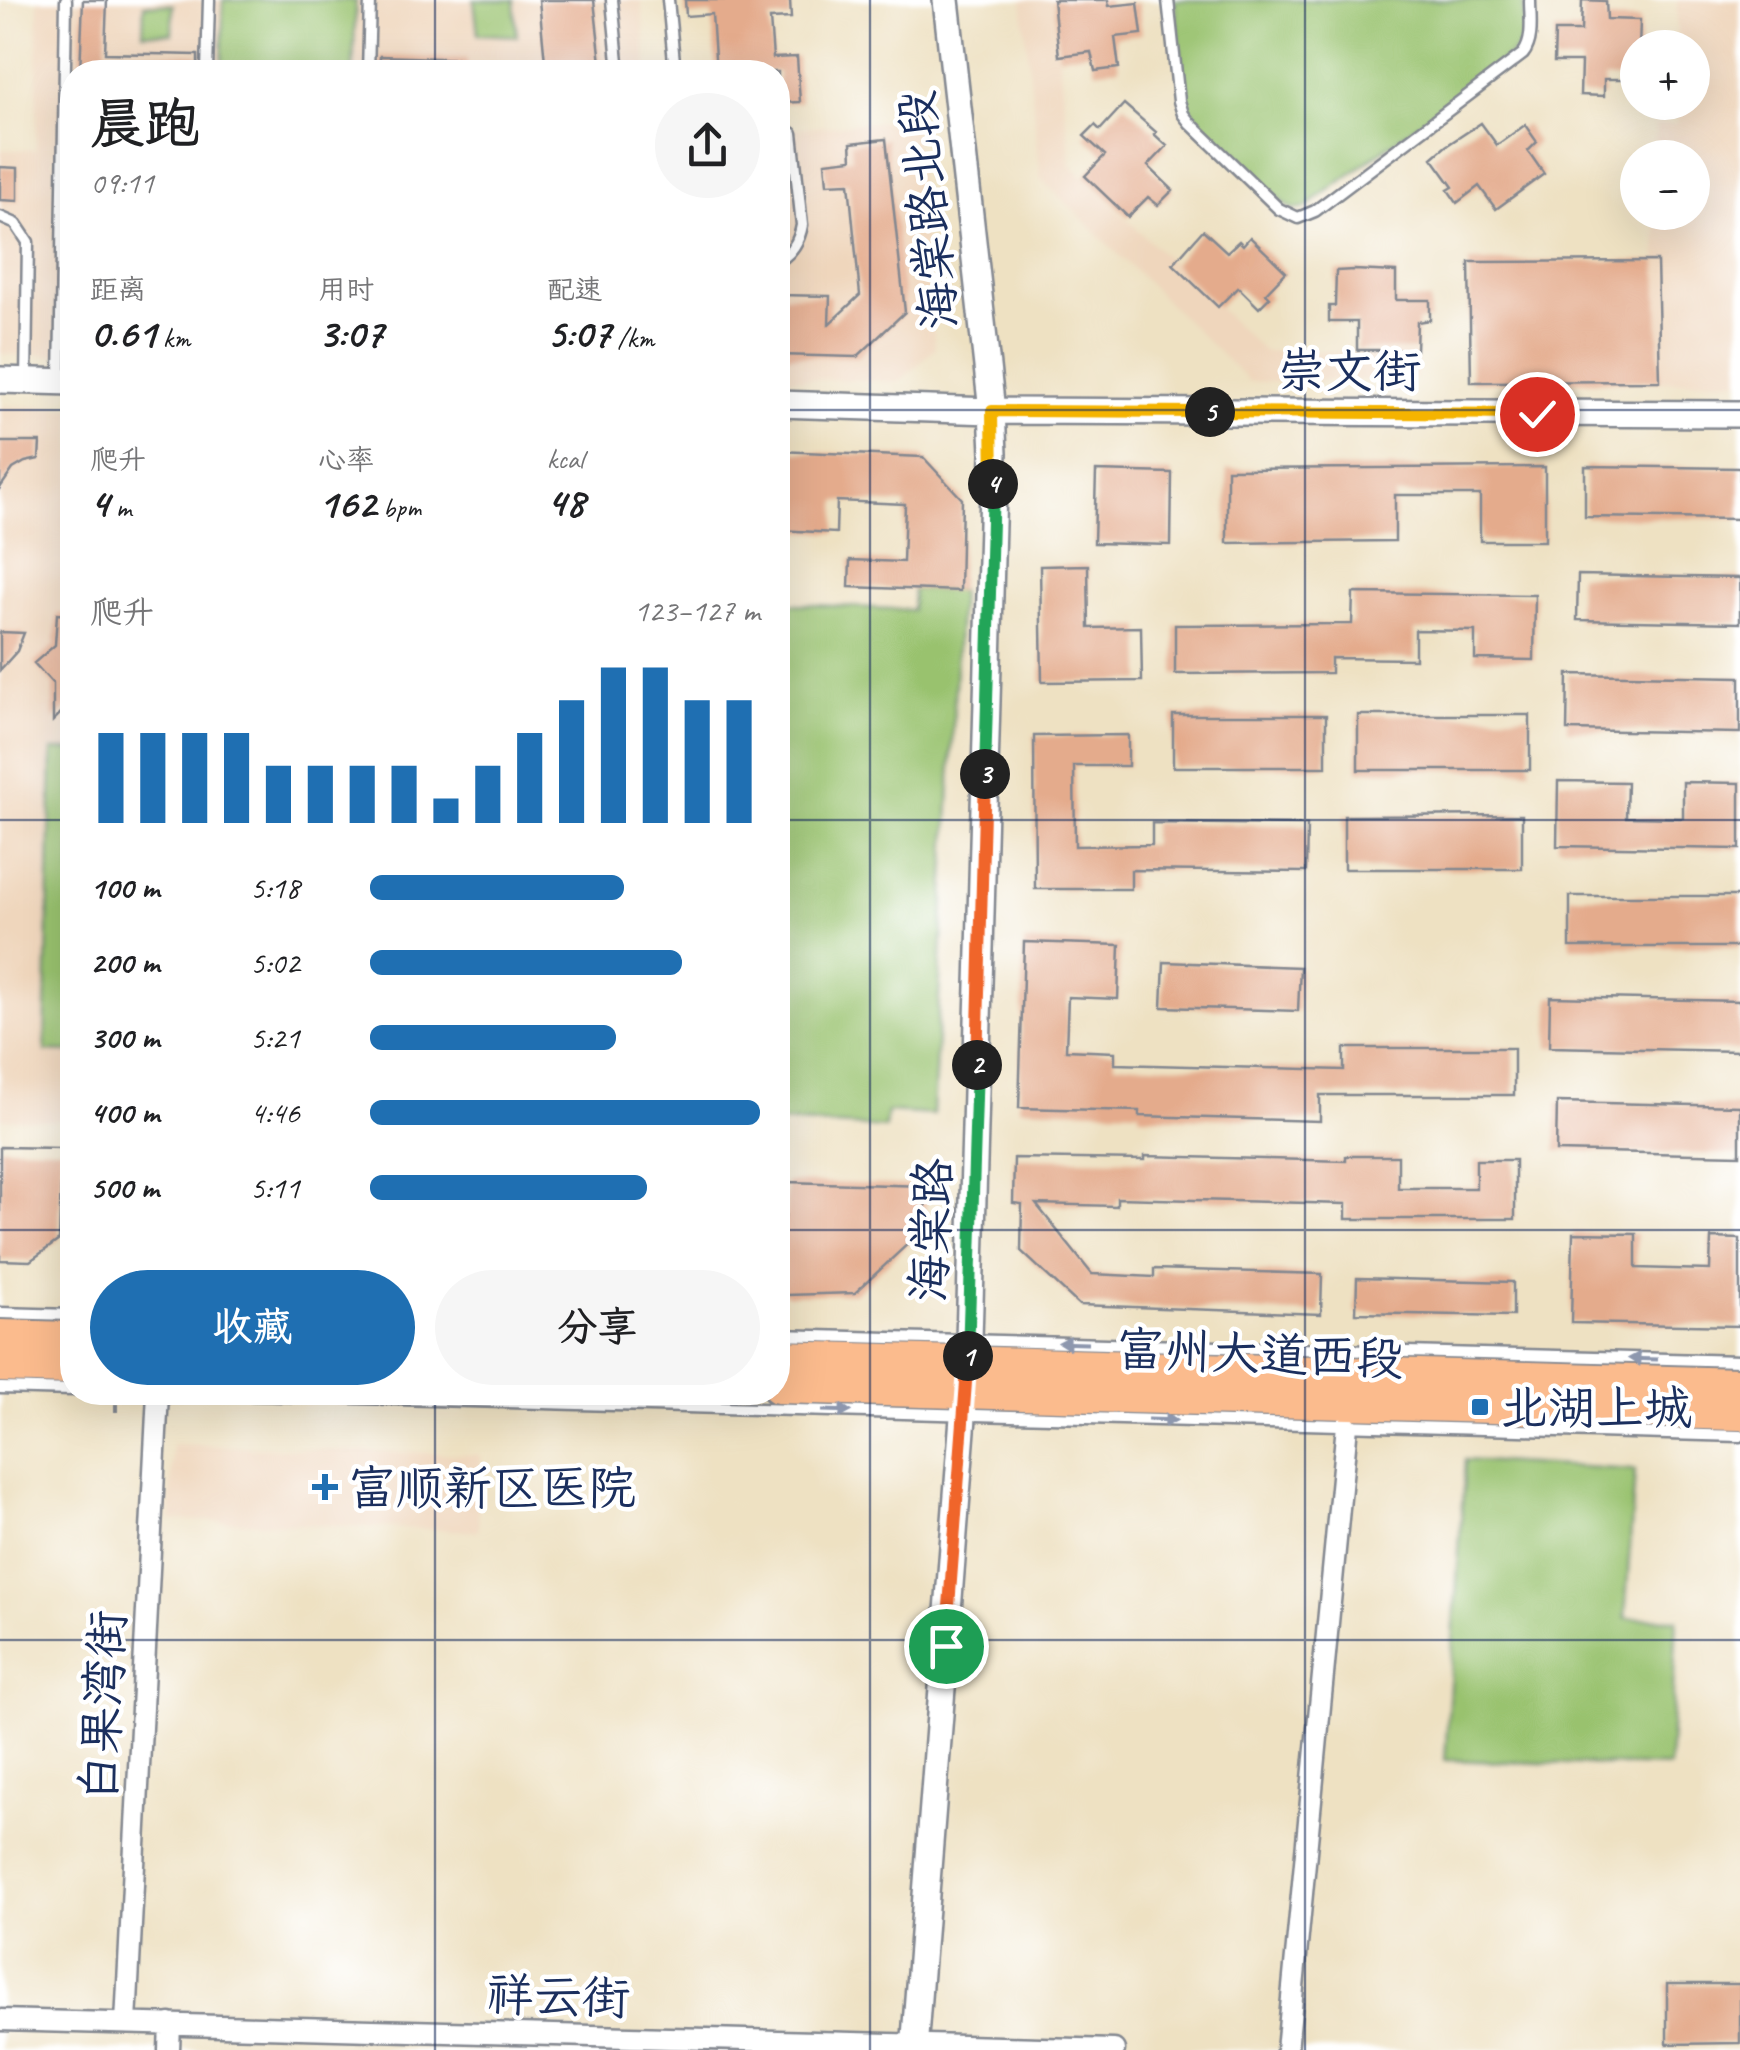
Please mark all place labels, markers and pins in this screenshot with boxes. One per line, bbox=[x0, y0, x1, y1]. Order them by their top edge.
pin bbox=[1495, 372, 1580, 457]
pin: 5 bbox=[1185, 387, 1235, 437]
pin: 4 bbox=[968, 459, 1018, 509]
pin: 3 bbox=[960, 749, 1010, 799]
pin: 2 bbox=[952, 1040, 1002, 1090]
pin: 1 bbox=[943, 1331, 993, 1381]
place label: 北湖上城 bbox=[1500, 1378, 1692, 1438]
marker: 北湖上城 bbox=[1469, 1396, 1491, 1418]
place label: 富顺新区医院 bbox=[348, 1458, 636, 1518]
marker: 富顺新区医院 bbox=[312, 1474, 338, 1500]
pin bbox=[904, 1604, 989, 1689]

